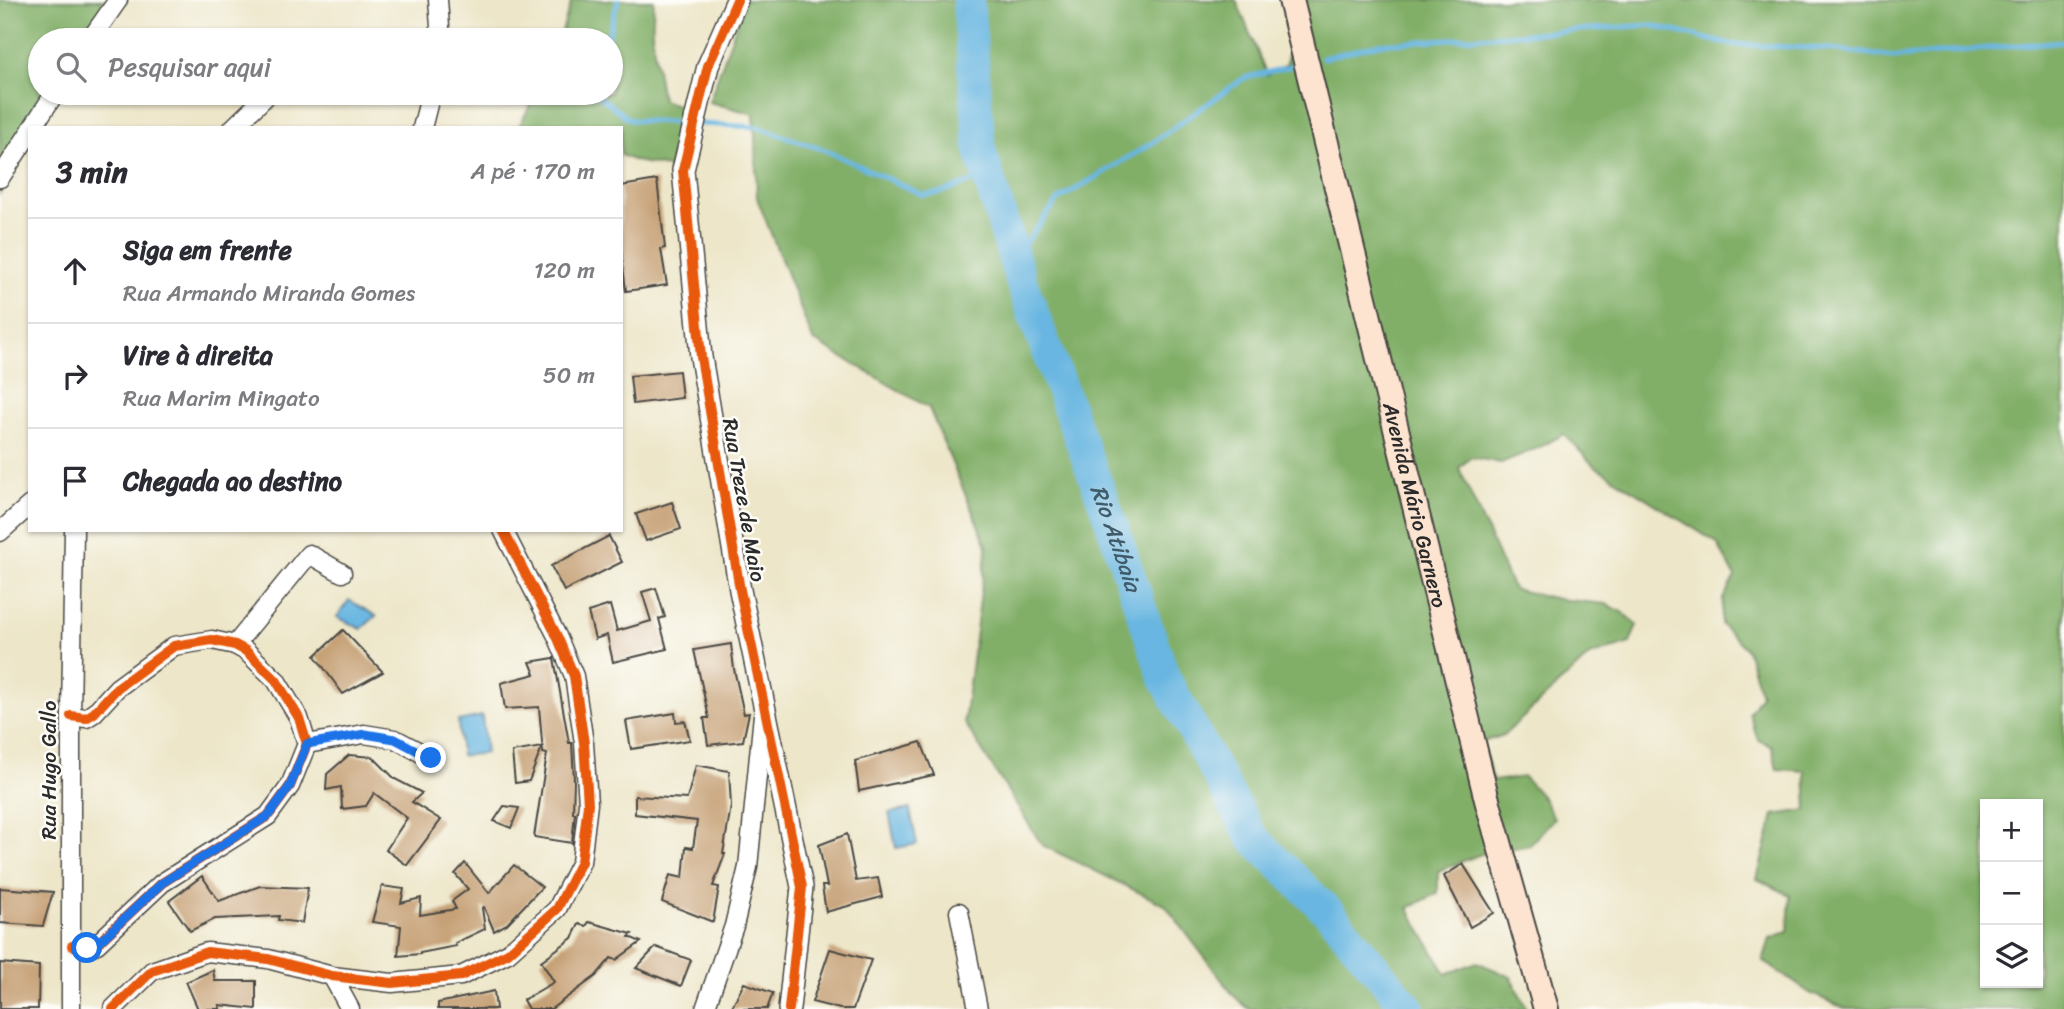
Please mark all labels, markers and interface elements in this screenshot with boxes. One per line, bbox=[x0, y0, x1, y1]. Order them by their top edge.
search box bbox=[28, 28, 623, 105]
text: Pesquisar aqui bbox=[108, 44, 271, 90]
icon: search bbox=[52, 48, 90, 86]
text: 3 min bbox=[56, 145, 128, 199]
text: A pé · 170 m bbox=[471, 151, 595, 192]
text: Siga em frente bbox=[123, 227, 292, 273]
text: 120 m bbox=[534, 250, 595, 291]
icon: ahead bbox=[56, 252, 94, 290]
text: Rua Armando Miranda Gomes bbox=[123, 273, 415, 314]
text: Vire à direita bbox=[123, 332, 273, 378]
text: 50 m bbox=[543, 355, 595, 396]
icon: right bbox=[56, 357, 94, 395]
text: Rua Marim Mingato bbox=[123, 378, 320, 419]
street label: Avenida Mário Garnero bbox=[1371, 397, 1458, 612]
street label: Rua Treze de Maio bbox=[711, 415, 777, 585]
text: Chegada ao destino bbox=[123, 458, 342, 504]
icon: arrive bbox=[56, 462, 94, 500]
water label: Rio Atibaia bbox=[1078, 479, 1155, 600]
street label: Rua Hugo Gallo bbox=[30, 701, 68, 839]
route end bbox=[415, 742, 446, 773]
map controls bbox=[1980, 799, 2043, 988]
button: + bbox=[1980, 799, 2043, 862]
button: − bbox=[1980, 862, 2043, 925]
button: layers bbox=[1980, 925, 2043, 988]
route start bbox=[71, 932, 102, 963]

